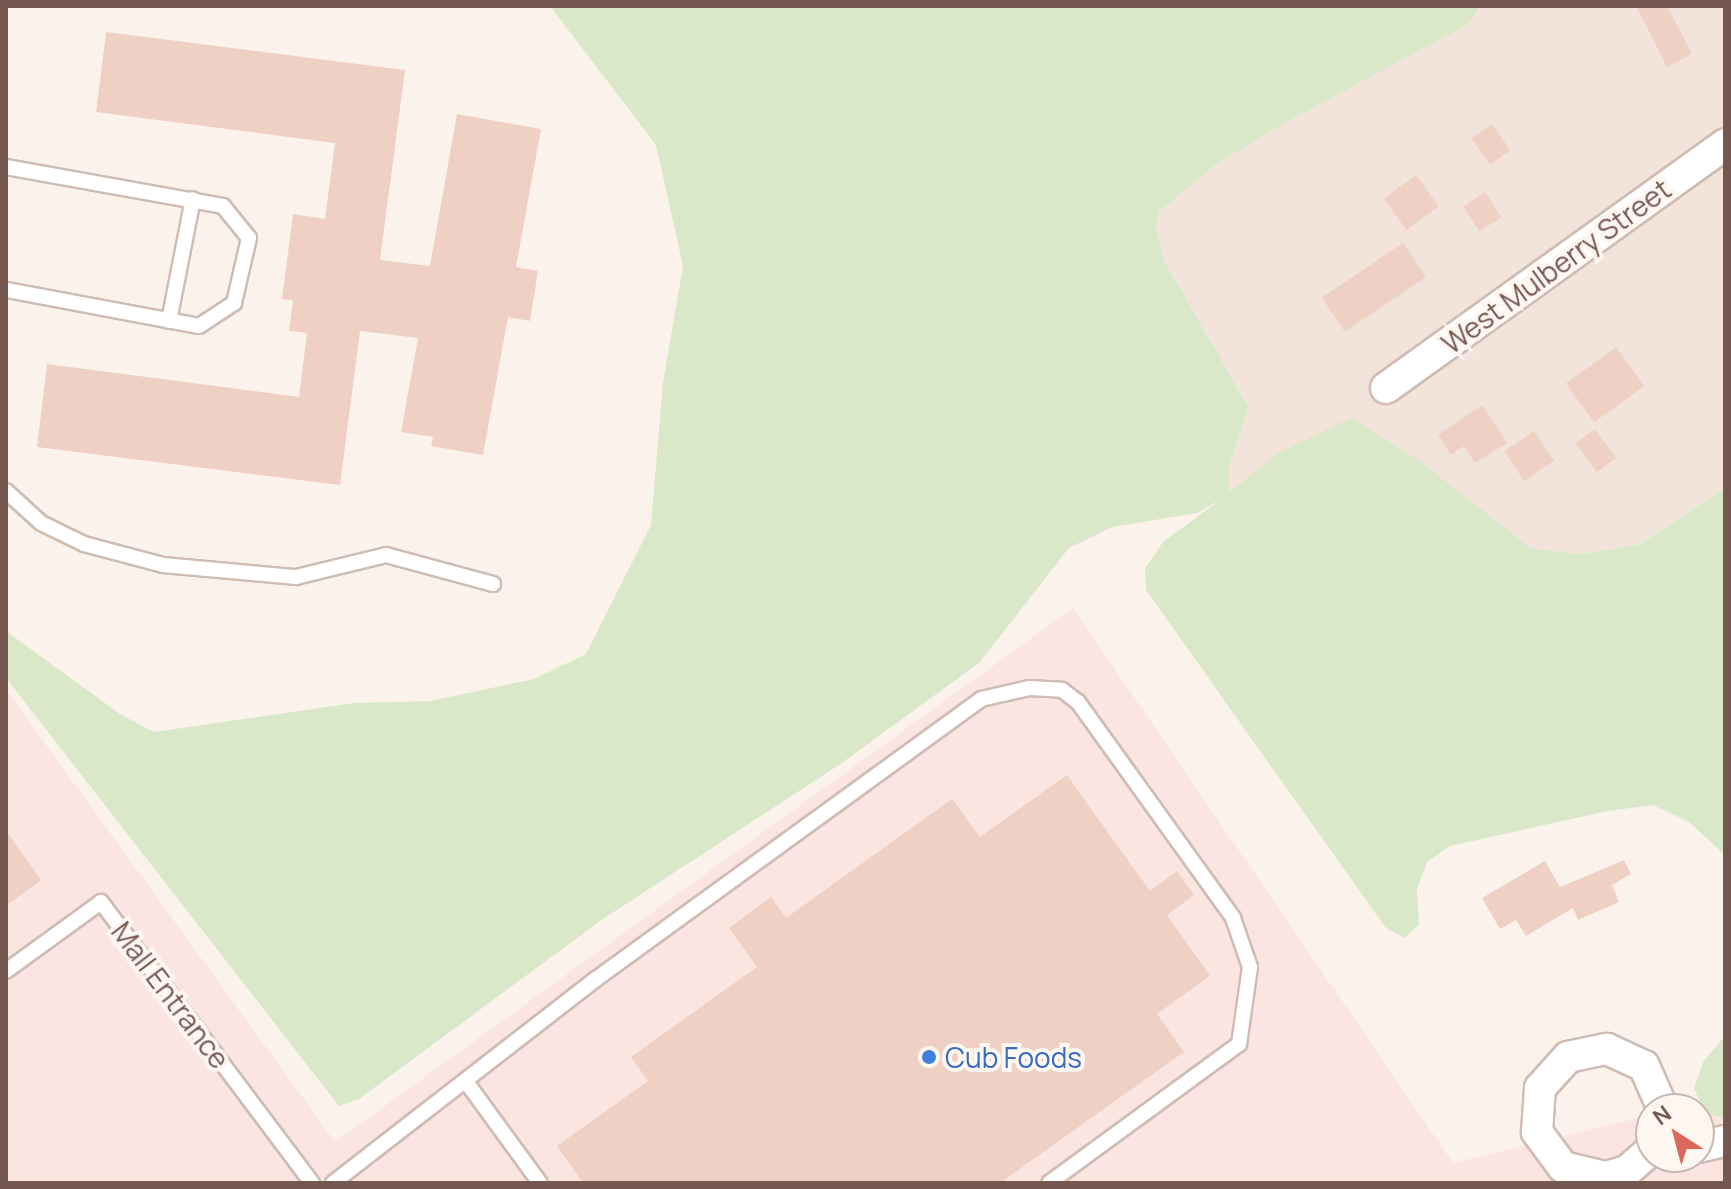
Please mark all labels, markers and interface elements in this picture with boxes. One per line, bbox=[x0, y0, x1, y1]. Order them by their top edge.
street label: West Mulberry Street bbox=[1435, 172, 1677, 360]
street label: Mall Entrance bbox=[105, 915, 237, 1075]
place label: Cub Foods bbox=[945, 1040, 1082, 1074]
marker: Cub Foods bbox=[920, 1048, 938, 1066]
north arrow bbox=[1635, 1093, 1715, 1173]
text: N bbox=[1647, 1098, 1677, 1132]

